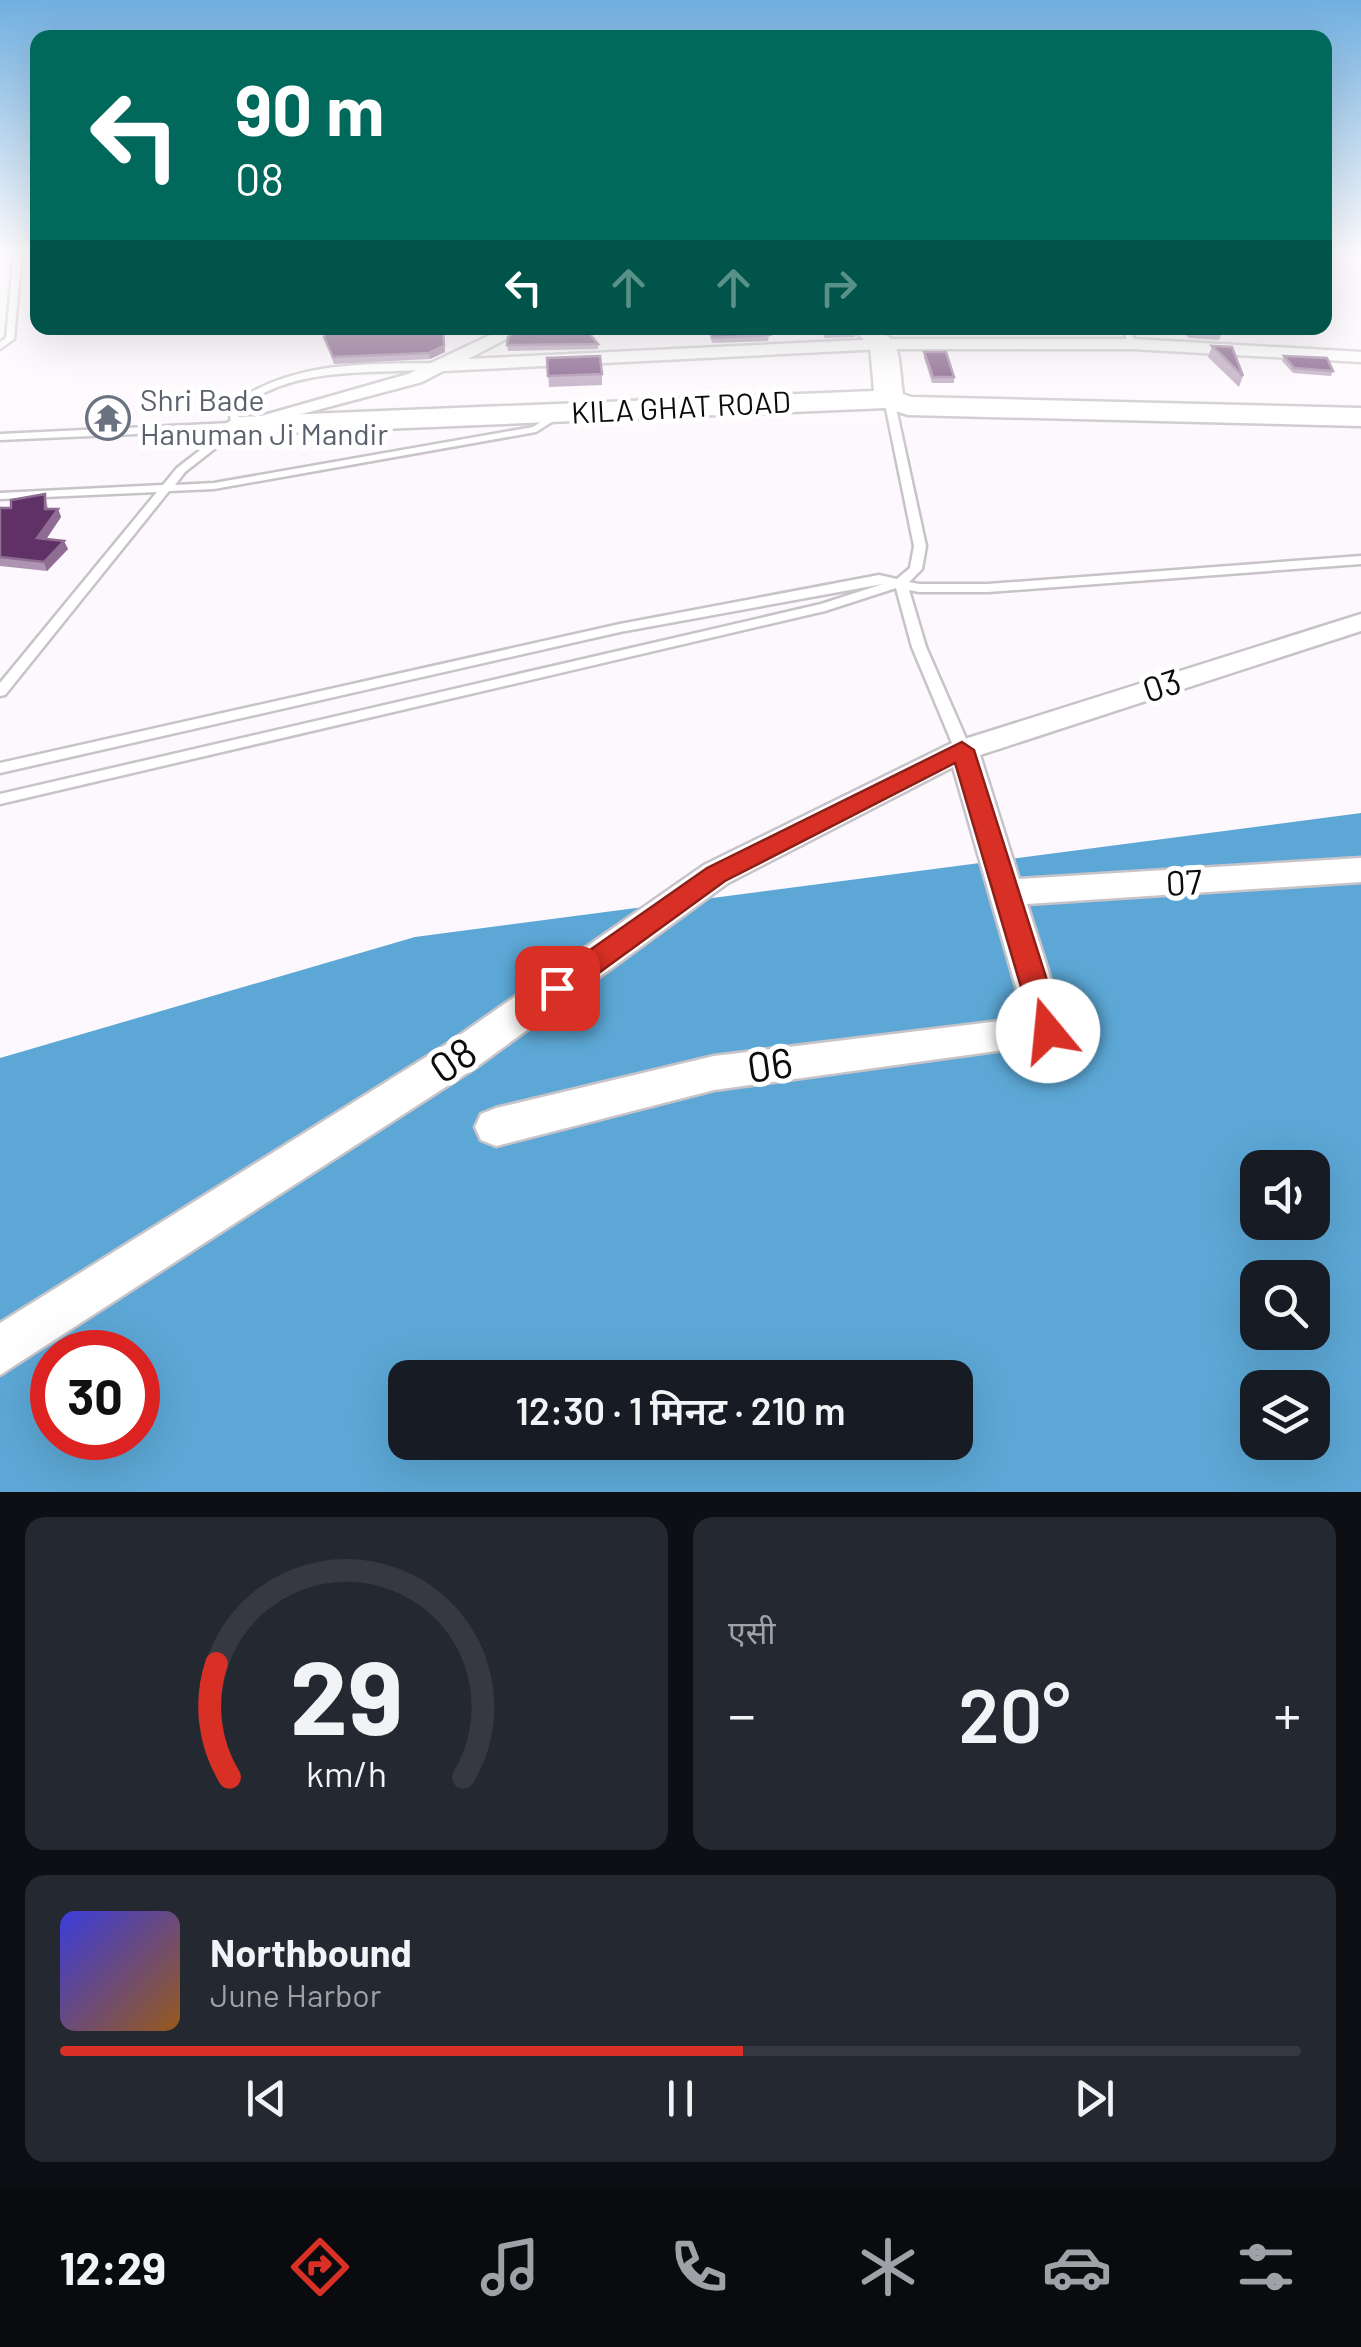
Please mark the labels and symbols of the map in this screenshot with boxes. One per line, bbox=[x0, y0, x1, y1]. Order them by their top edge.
place label: Shri Bade Hanuman Ji Mandir bbox=[140, 381, 388, 451]
street label: KILA GHAT ROAD bbox=[570, 382, 792, 430]
temple icon: Shri Bade Hanuman Ji Mandir bbox=[85, 395, 131, 441]
street label: 03 bbox=[1137, 658, 1186, 710]
street label: 07 bbox=[1165, 859, 1203, 903]
pin bbox=[515, 946, 600, 1031]
position arrow bbox=[996, 979, 1100, 1083]
street label: 08 bbox=[419, 1025, 485, 1092]
street label: 06 bbox=[744, 1035, 796, 1091]
speed limit sign: 30 bbox=[30, 1330, 160, 1460]

